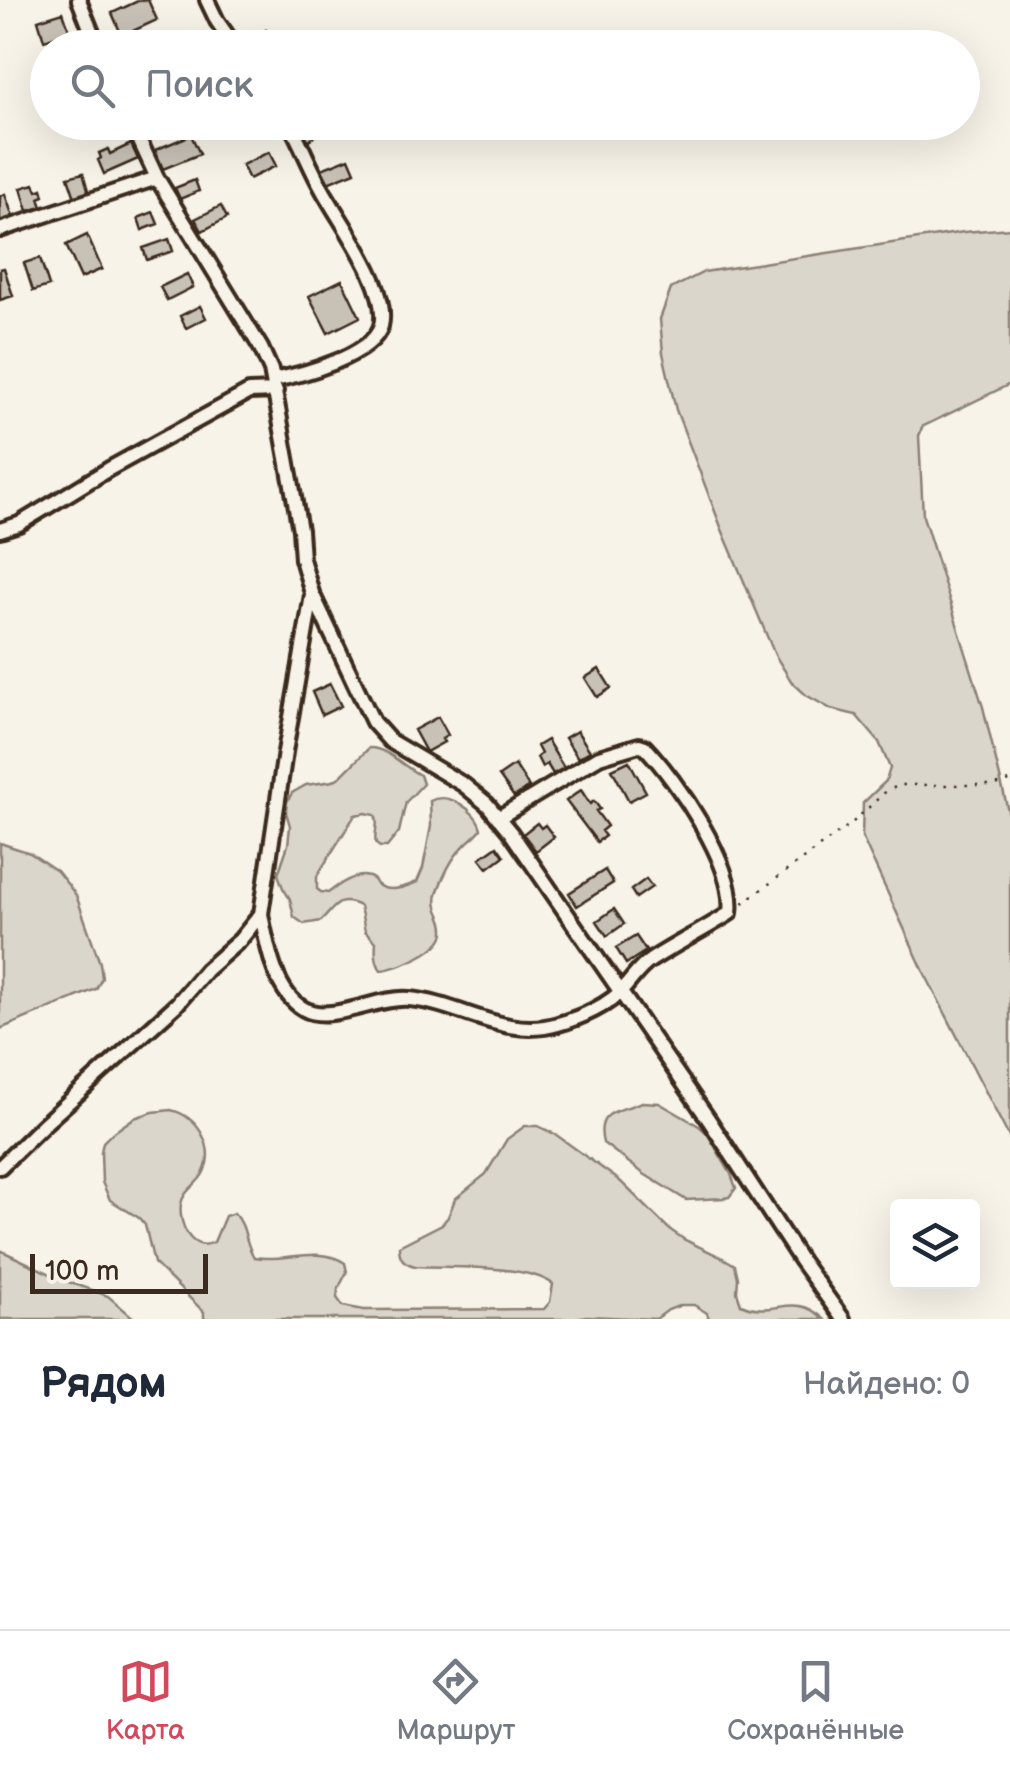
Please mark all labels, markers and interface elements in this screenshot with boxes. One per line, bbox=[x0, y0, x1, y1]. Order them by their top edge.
search box bbox=[30, 30, 980, 140]
icon: search bbox=[65, 58, 120, 113]
text: Поиск bbox=[145, 63, 253, 108]
map controls bbox=[890, 1199, 980, 1289]
button: layers bbox=[890, 1199, 980, 1289]
scale bar bbox=[30, 1249, 208, 1294]
text: 100 m bbox=[45, 1255, 119, 1288]
text: Рядом bbox=[40, 1359, 167, 1410]
text: Найдено: 0 bbox=[803, 1365, 970, 1404]
tab: Карта bbox=[106, 1654, 185, 1747]
tab: Маршрут bbox=[396, 1654, 516, 1747]
tab: Сохранённые bbox=[727, 1654, 904, 1747]

